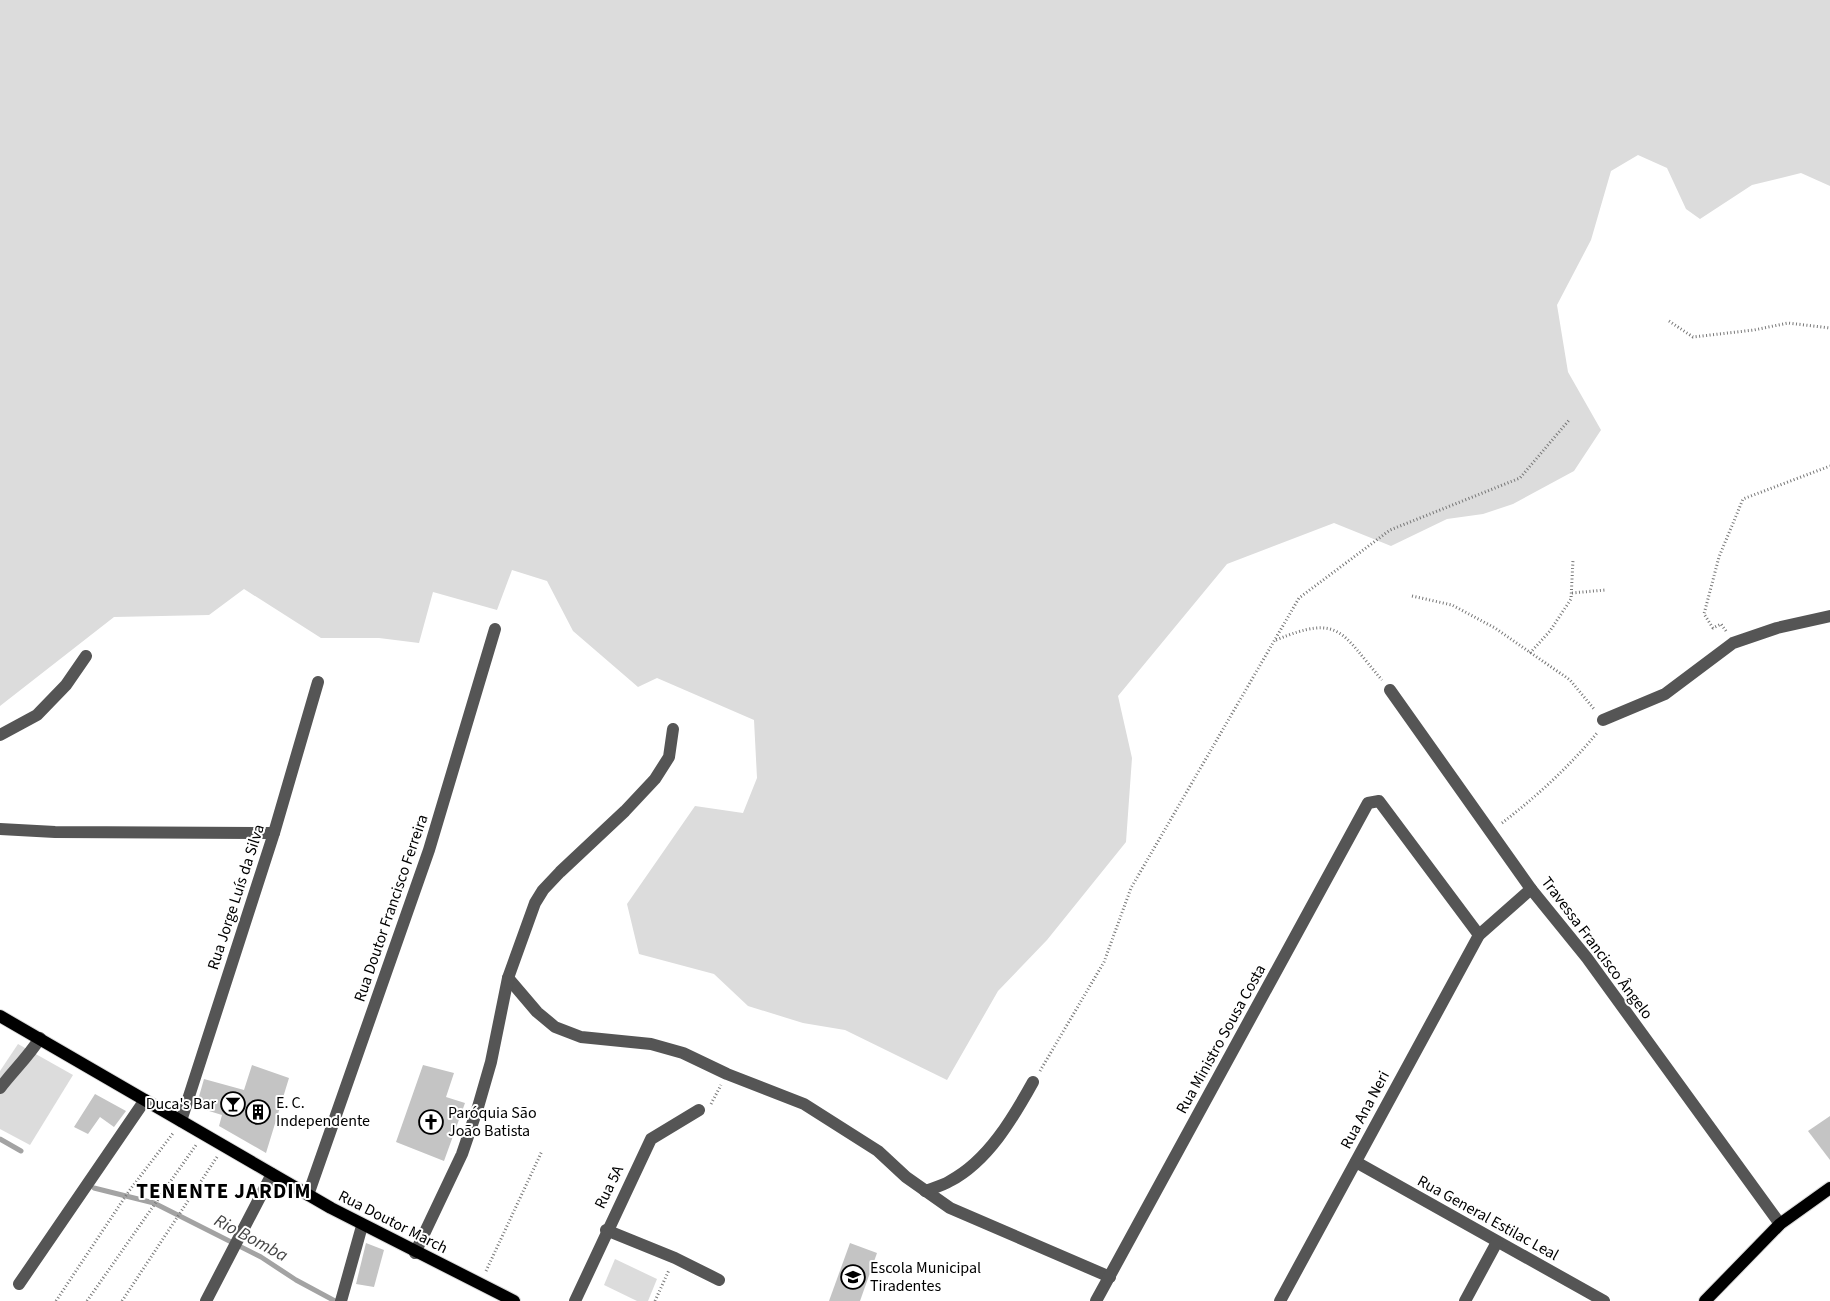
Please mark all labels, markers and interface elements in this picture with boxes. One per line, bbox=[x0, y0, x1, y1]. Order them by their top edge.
street label: Rua Doutor Francisco Ferreira bbox=[349, 811, 433, 1005]
street label: Rua Jorge Luís da Silva bbox=[202, 821, 270, 973]
street label: Travessa Francisco Ângelo bbox=[1536, 872, 1658, 1024]
street label: Rua Ministro Sousa Costa bbox=[1171, 960, 1271, 1118]
street label: Rua Ana Neri bbox=[1335, 1067, 1395, 1153]
bar icon: Duca's Bar bbox=[220, 1091, 246, 1117]
place label: E. C. Independente bbox=[276, 1092, 370, 1132]
place label: Duca's Bar bbox=[146, 1093, 216, 1115]
building icon: E. C. Independente bbox=[245, 1099, 271, 1125]
place label: Paróquia São João Batista bbox=[448, 1102, 537, 1142]
church icon: Paróquia São João Batista bbox=[418, 1109, 444, 1135]
street label: Rua 5A bbox=[589, 1161, 629, 1212]
street label: Rua General Estilac Leal bbox=[1413, 1170, 1563, 1266]
district label: TENENTE JARDIM bbox=[136, 1176, 312, 1206]
street label: Rua Doutor March bbox=[335, 1185, 451, 1259]
water label: Rio Bomba bbox=[210, 1208, 293, 1268]
place label: Escola Municipal Tiradentes bbox=[870, 1257, 981, 1297]
school or university icon: Escola Municipal Tiradentes bbox=[840, 1264, 866, 1290]

